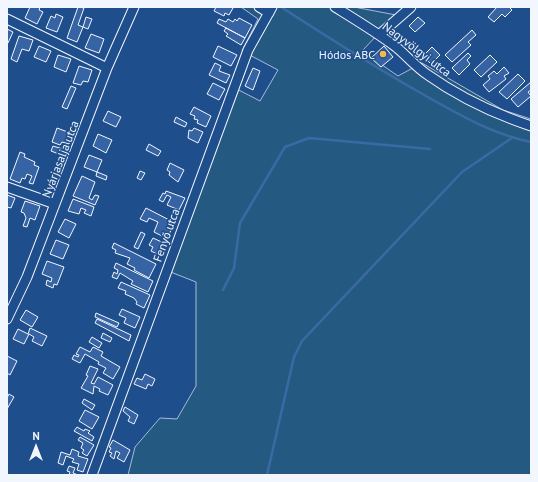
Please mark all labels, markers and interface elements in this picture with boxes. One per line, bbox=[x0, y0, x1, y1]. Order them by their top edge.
street label: Nagyvölgyi utca bbox=[380, 18, 454, 80]
place label: Hódos ABC bbox=[319, 47, 375, 62]
marker: Hódos ABC bbox=[378, 49, 388, 59]
street label: Nyárjasalja utca bbox=[38, 118, 82, 200]
street label: Fenyő utca bbox=[149, 206, 183, 264]
north arrow bbox=[16, 426, 56, 466]
text: N bbox=[32, 429, 40, 443]

